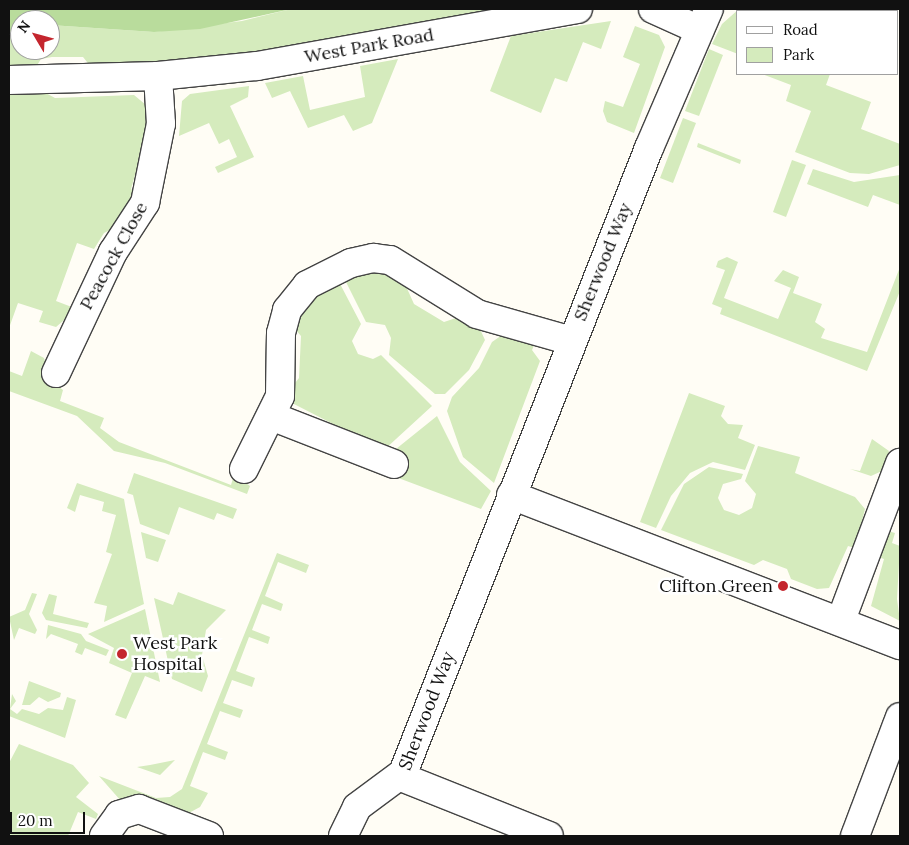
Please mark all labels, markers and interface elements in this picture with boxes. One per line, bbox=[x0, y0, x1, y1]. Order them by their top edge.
north arrow bbox=[10, 10, 60, 60]
legend bbox=[736, 10, 899, 75]
text: N bbox=[13, 17, 34, 36]
text: Road bbox=[783, 20, 818, 39]
street label: West Park Road bbox=[303, 24, 435, 68]
text: Park bbox=[783, 45, 814, 64]
street label: Peacock Close bbox=[76, 198, 152, 314]
street label: Sherwood Way bbox=[570, 200, 636, 324]
place label: Clifton Green bbox=[659, 575, 773, 597]
marker: Clifton Green bbox=[777, 580, 789, 592]
place label: West Park Hospital bbox=[133, 633, 217, 676]
marker: West Park Hospital bbox=[115, 647, 129, 661]
street label: Sherwood Way bbox=[394, 649, 460, 773]
scale bar bbox=[12, 802, 88, 834]
text: 20 m bbox=[18, 811, 53, 830]

